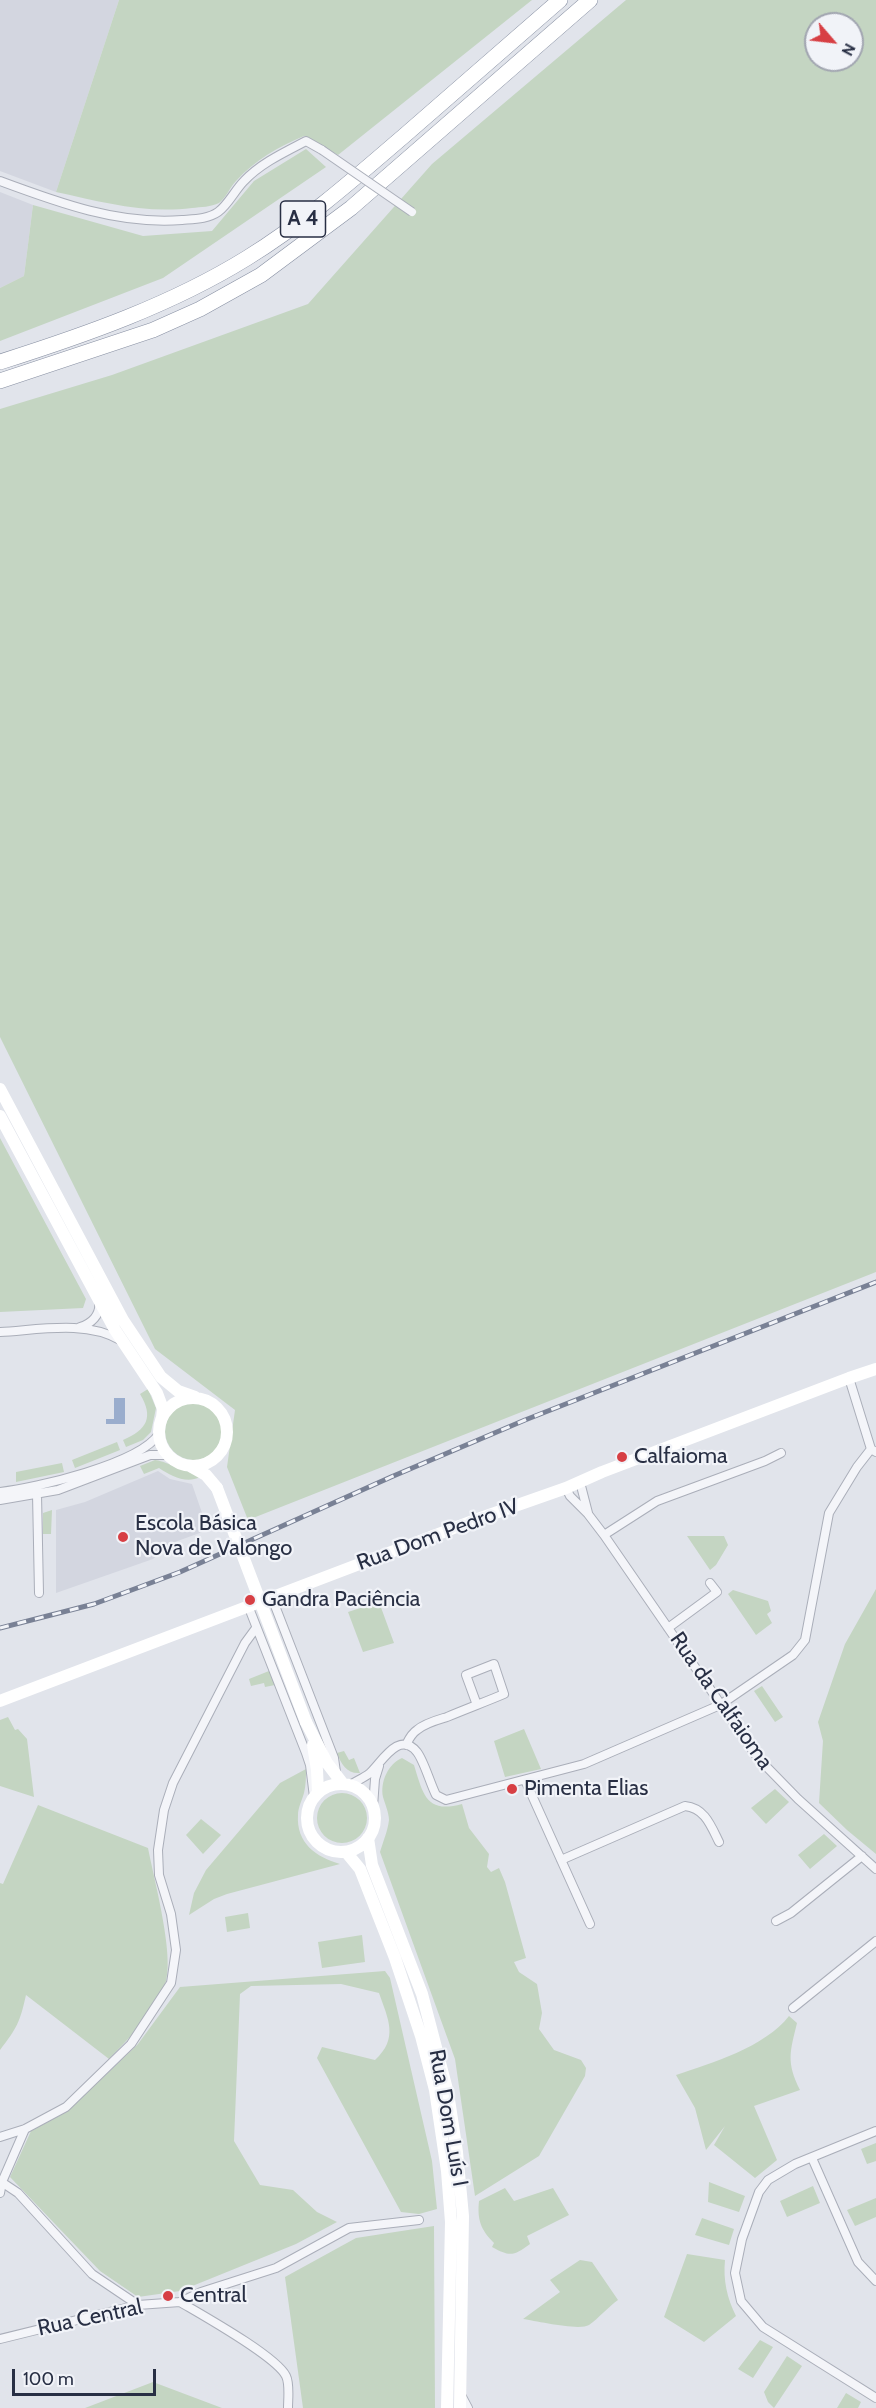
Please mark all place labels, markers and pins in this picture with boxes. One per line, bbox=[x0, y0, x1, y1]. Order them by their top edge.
place label: Calfaioma bbox=[634, 1444, 728, 1470]
marker: Calfaioma bbox=[615, 1450, 629, 1464]
place label: Escola Básica Nova de Valongo bbox=[135, 1511, 292, 1562]
marker: Escola Básica Nova de Valongo bbox=[116, 1530, 130, 1544]
place label: Gandra Paciência bbox=[262, 1587, 420, 1613]
marker: Gandra Paciência bbox=[243, 1593, 257, 1607]
place label: Pimenta Elias bbox=[524, 1776, 648, 1802]
marker: Pimenta Elias bbox=[505, 1782, 519, 1796]
place label: Central bbox=[180, 2283, 247, 2309]
marker: Central bbox=[161, 2289, 175, 2303]

